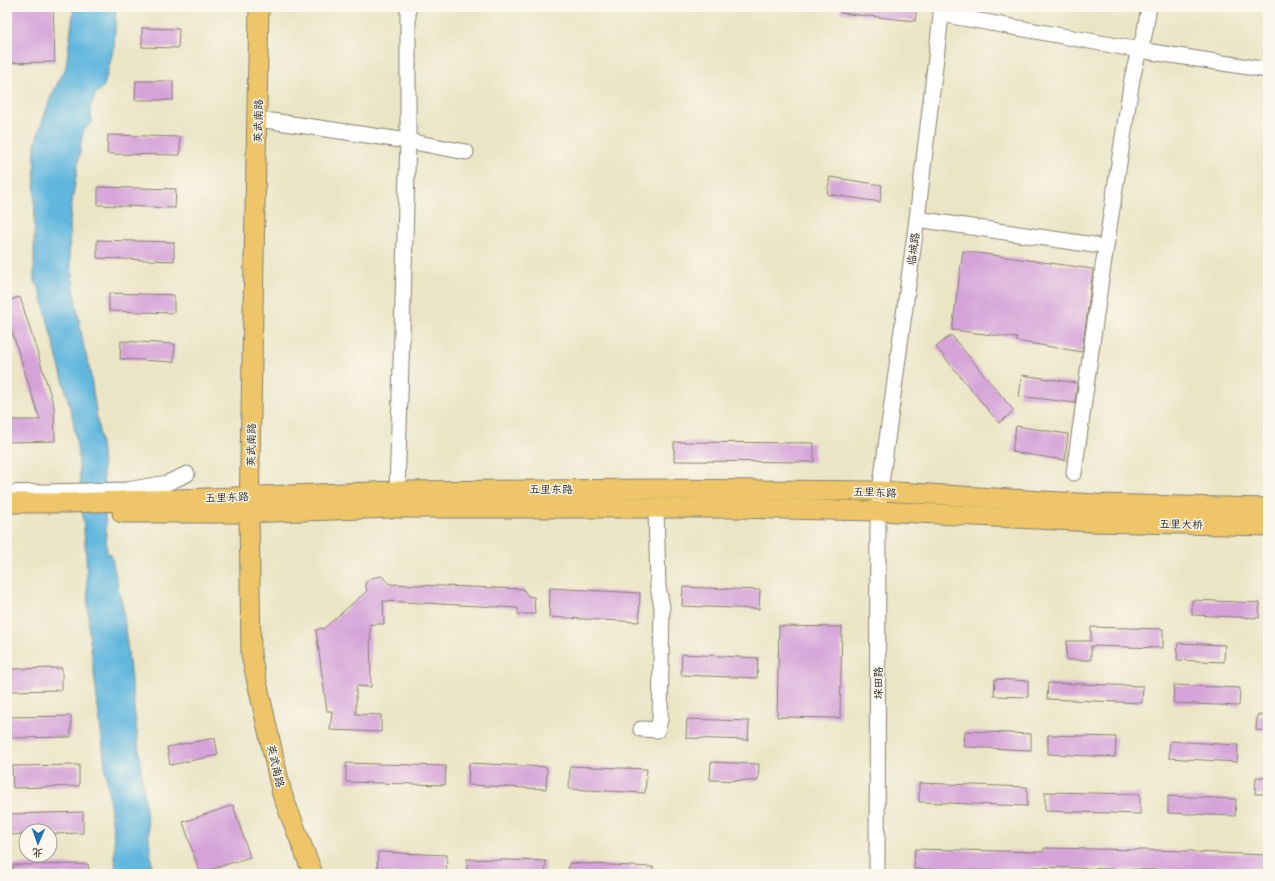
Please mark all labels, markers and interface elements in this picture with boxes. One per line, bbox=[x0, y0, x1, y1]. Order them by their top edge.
street label: 英武南路 bbox=[249, 99, 266, 143]
street label: 临城路 bbox=[902, 231, 923, 266]
street label: 英武南路 bbox=[242, 423, 259, 467]
street label: 五里东路 bbox=[529, 480, 573, 497]
street label: 五里东路 bbox=[853, 482, 897, 501]
street label: 五里东路 bbox=[205, 487, 249, 506]
street label: 五里大桥 bbox=[1159, 515, 1203, 532]
street label: 垛田路 bbox=[869, 667, 886, 700]
street label: 英武南路 bbox=[263, 743, 290, 789]
north arrow bbox=[18, 823, 58, 863]
text: 北 bbox=[32, 845, 43, 862]

